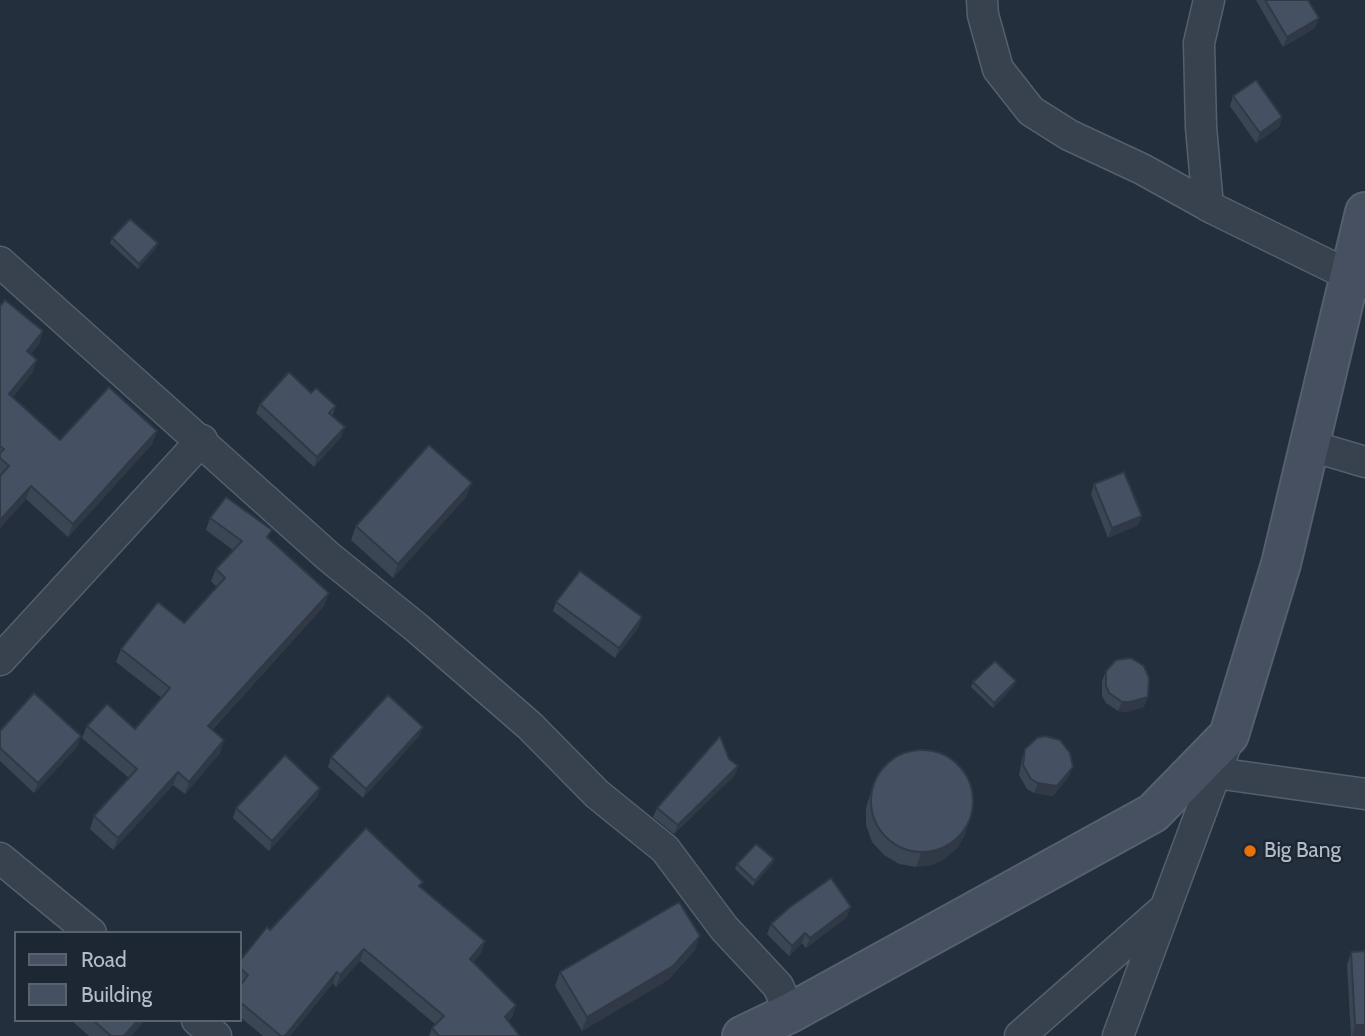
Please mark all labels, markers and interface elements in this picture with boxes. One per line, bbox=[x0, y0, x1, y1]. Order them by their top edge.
place label: Big Bang bbox=[1264, 838, 1341, 864]
marker: Big Bang bbox=[1242, 843, 1258, 859]
legend bbox=[14, 931, 242, 1022]
text: Road bbox=[81, 947, 127, 972]
text: Building bbox=[81, 982, 152, 1007]

